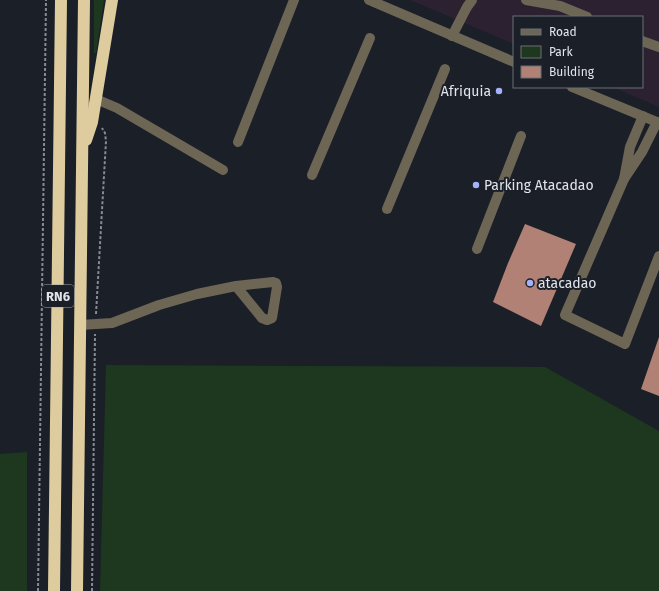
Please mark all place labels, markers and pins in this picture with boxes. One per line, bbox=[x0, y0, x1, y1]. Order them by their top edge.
place label: Afriquia bbox=[441, 83, 491, 100]
marker: Afriquia bbox=[494, 86, 504, 96]
place label: Parking Atacadao bbox=[484, 177, 594, 194]
marker: Parking Atacadao bbox=[471, 180, 481, 190]
place label: atacadao bbox=[538, 275, 597, 292]
marker: atacadao bbox=[525, 278, 535, 288]

